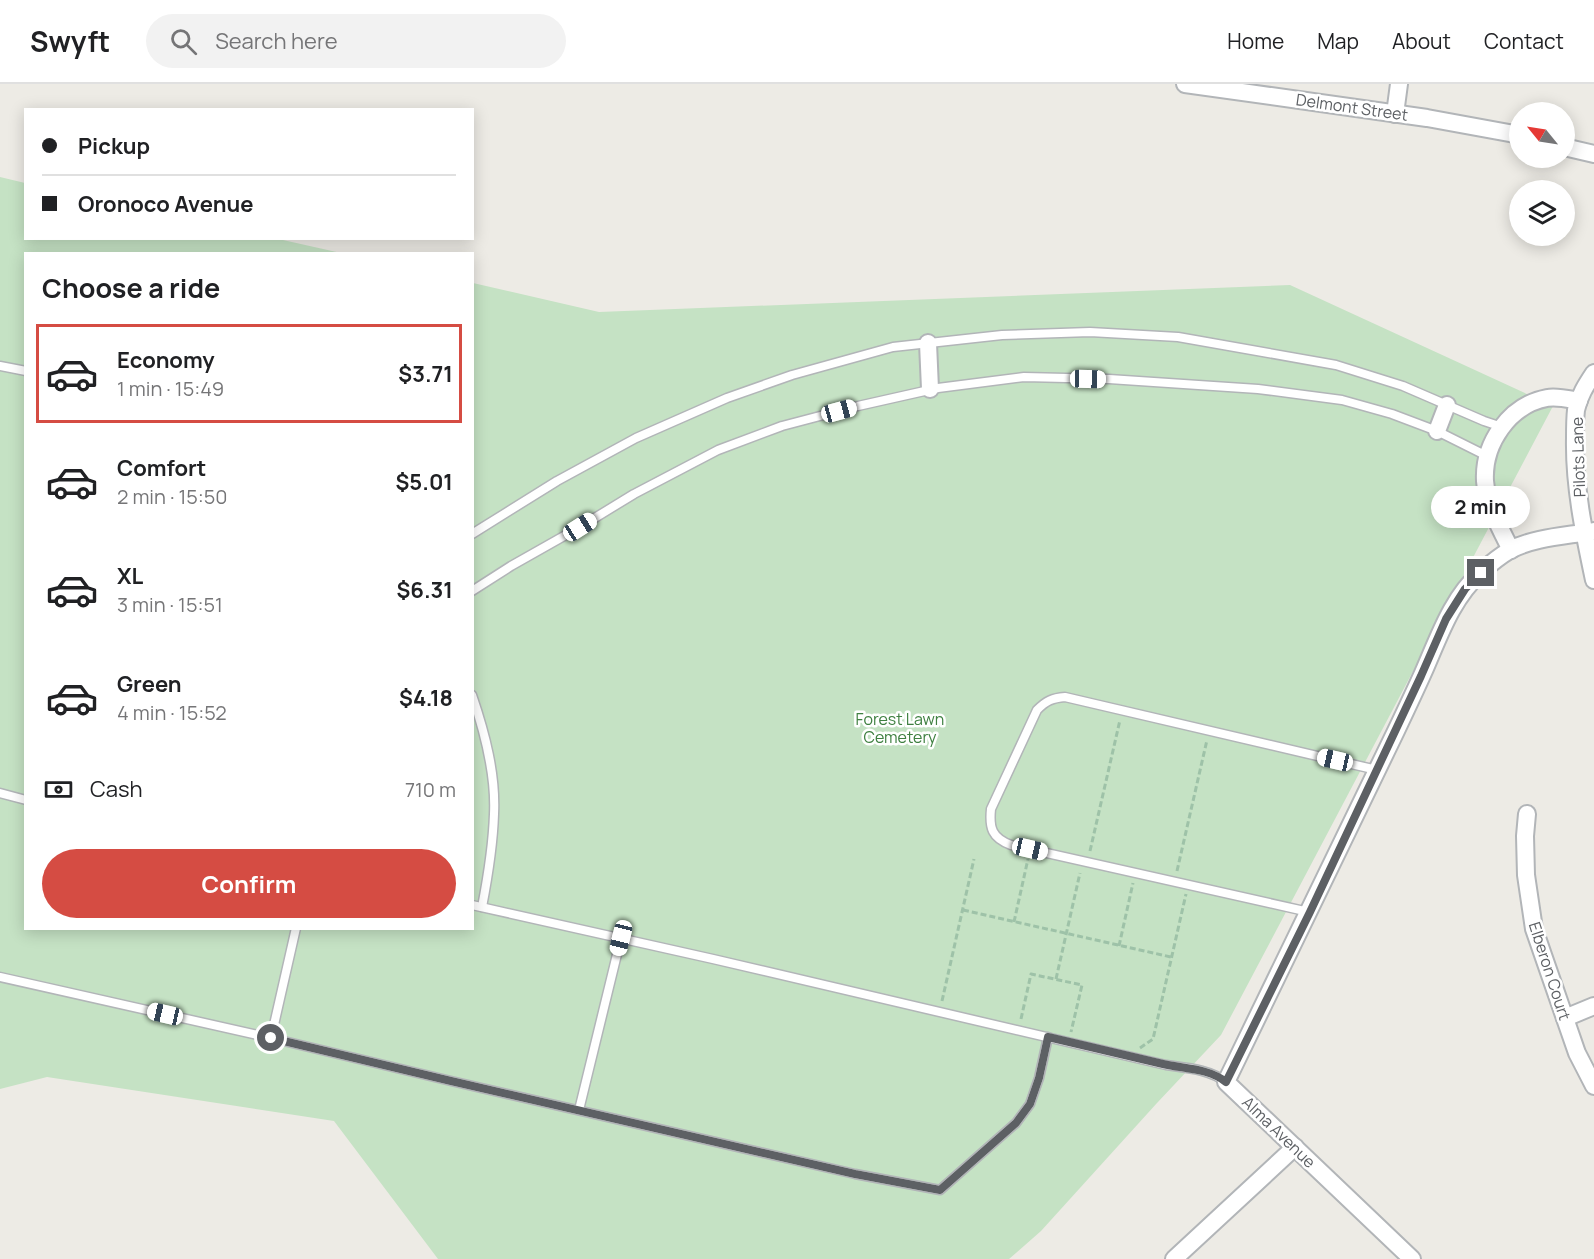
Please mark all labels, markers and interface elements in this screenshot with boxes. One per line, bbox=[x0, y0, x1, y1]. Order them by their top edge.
search box bbox=[146, 14, 566, 68]
text: Swyft bbox=[30, 22, 110, 60]
icon: search bbox=[167, 25, 200, 58]
text: Search here bbox=[215, 26, 338, 56]
text: Home bbox=[1227, 27, 1284, 55]
text: Map bbox=[1317, 27, 1359, 55]
text: About bbox=[1392, 27, 1451, 55]
text: Contact bbox=[1484, 27, 1564, 55]
street label: Delmont Street bbox=[1295, 88, 1409, 126]
north arrow bbox=[1509, 102, 1575, 168]
map controls bbox=[1509, 102, 1575, 246]
text: Pickup bbox=[78, 131, 150, 161]
button: layers bbox=[1509, 180, 1575, 246]
text: Oronoco Avenue bbox=[78, 189, 253, 219]
text: Choose a ride bbox=[42, 269, 220, 306]
text: Economy bbox=[117, 345, 215, 375]
icon: car bbox=[45, 347, 99, 401]
text: $3.71 bbox=[398, 359, 453, 389]
car bbox=[1070, 370, 1106, 388]
text: 1 min · 15:49 bbox=[117, 375, 224, 402]
car bbox=[819, 398, 859, 424]
street label: Pilots Lane bbox=[1566, 416, 1590, 498]
text: Comfort bbox=[117, 453, 206, 483]
icon: car bbox=[45, 455, 99, 509]
text: $5.01 bbox=[396, 467, 453, 497]
text: 2 min · 15:50 bbox=[117, 483, 228, 510]
callout: 2 min bbox=[1432, 486, 1530, 528]
text: 2 min bbox=[1454, 493, 1507, 520]
car bbox=[560, 510, 600, 544]
route end bbox=[1467, 559, 1494, 586]
text: XL bbox=[117, 561, 143, 591]
icon: car bbox=[45, 563, 99, 617]
text: $6.31 bbox=[396, 575, 453, 605]
text: 3 min · 15:51 bbox=[117, 591, 223, 618]
text: Green bbox=[117, 669, 182, 699]
icon: car bbox=[45, 671, 99, 725]
text: $4.18 bbox=[399, 683, 453, 713]
text: 4 min · 15:52 bbox=[117, 699, 227, 726]
park label: Forest Lawn Cemetery bbox=[856, 708, 944, 748]
car bbox=[1315, 747, 1355, 773]
icon: cash bbox=[42, 773, 75, 806]
text: Cash bbox=[90, 774, 143, 804]
text: 710 m bbox=[405, 776, 456, 803]
car bbox=[1010, 836, 1050, 862]
button: Confirm bbox=[42, 849, 456, 918]
car bbox=[608, 918, 634, 958]
street label: Elberon Court bbox=[1524, 919, 1576, 1023]
car bbox=[145, 1001, 185, 1027]
route start bbox=[257, 1024, 284, 1051]
street label: Alma Avenue bbox=[1237, 1091, 1321, 1173]

